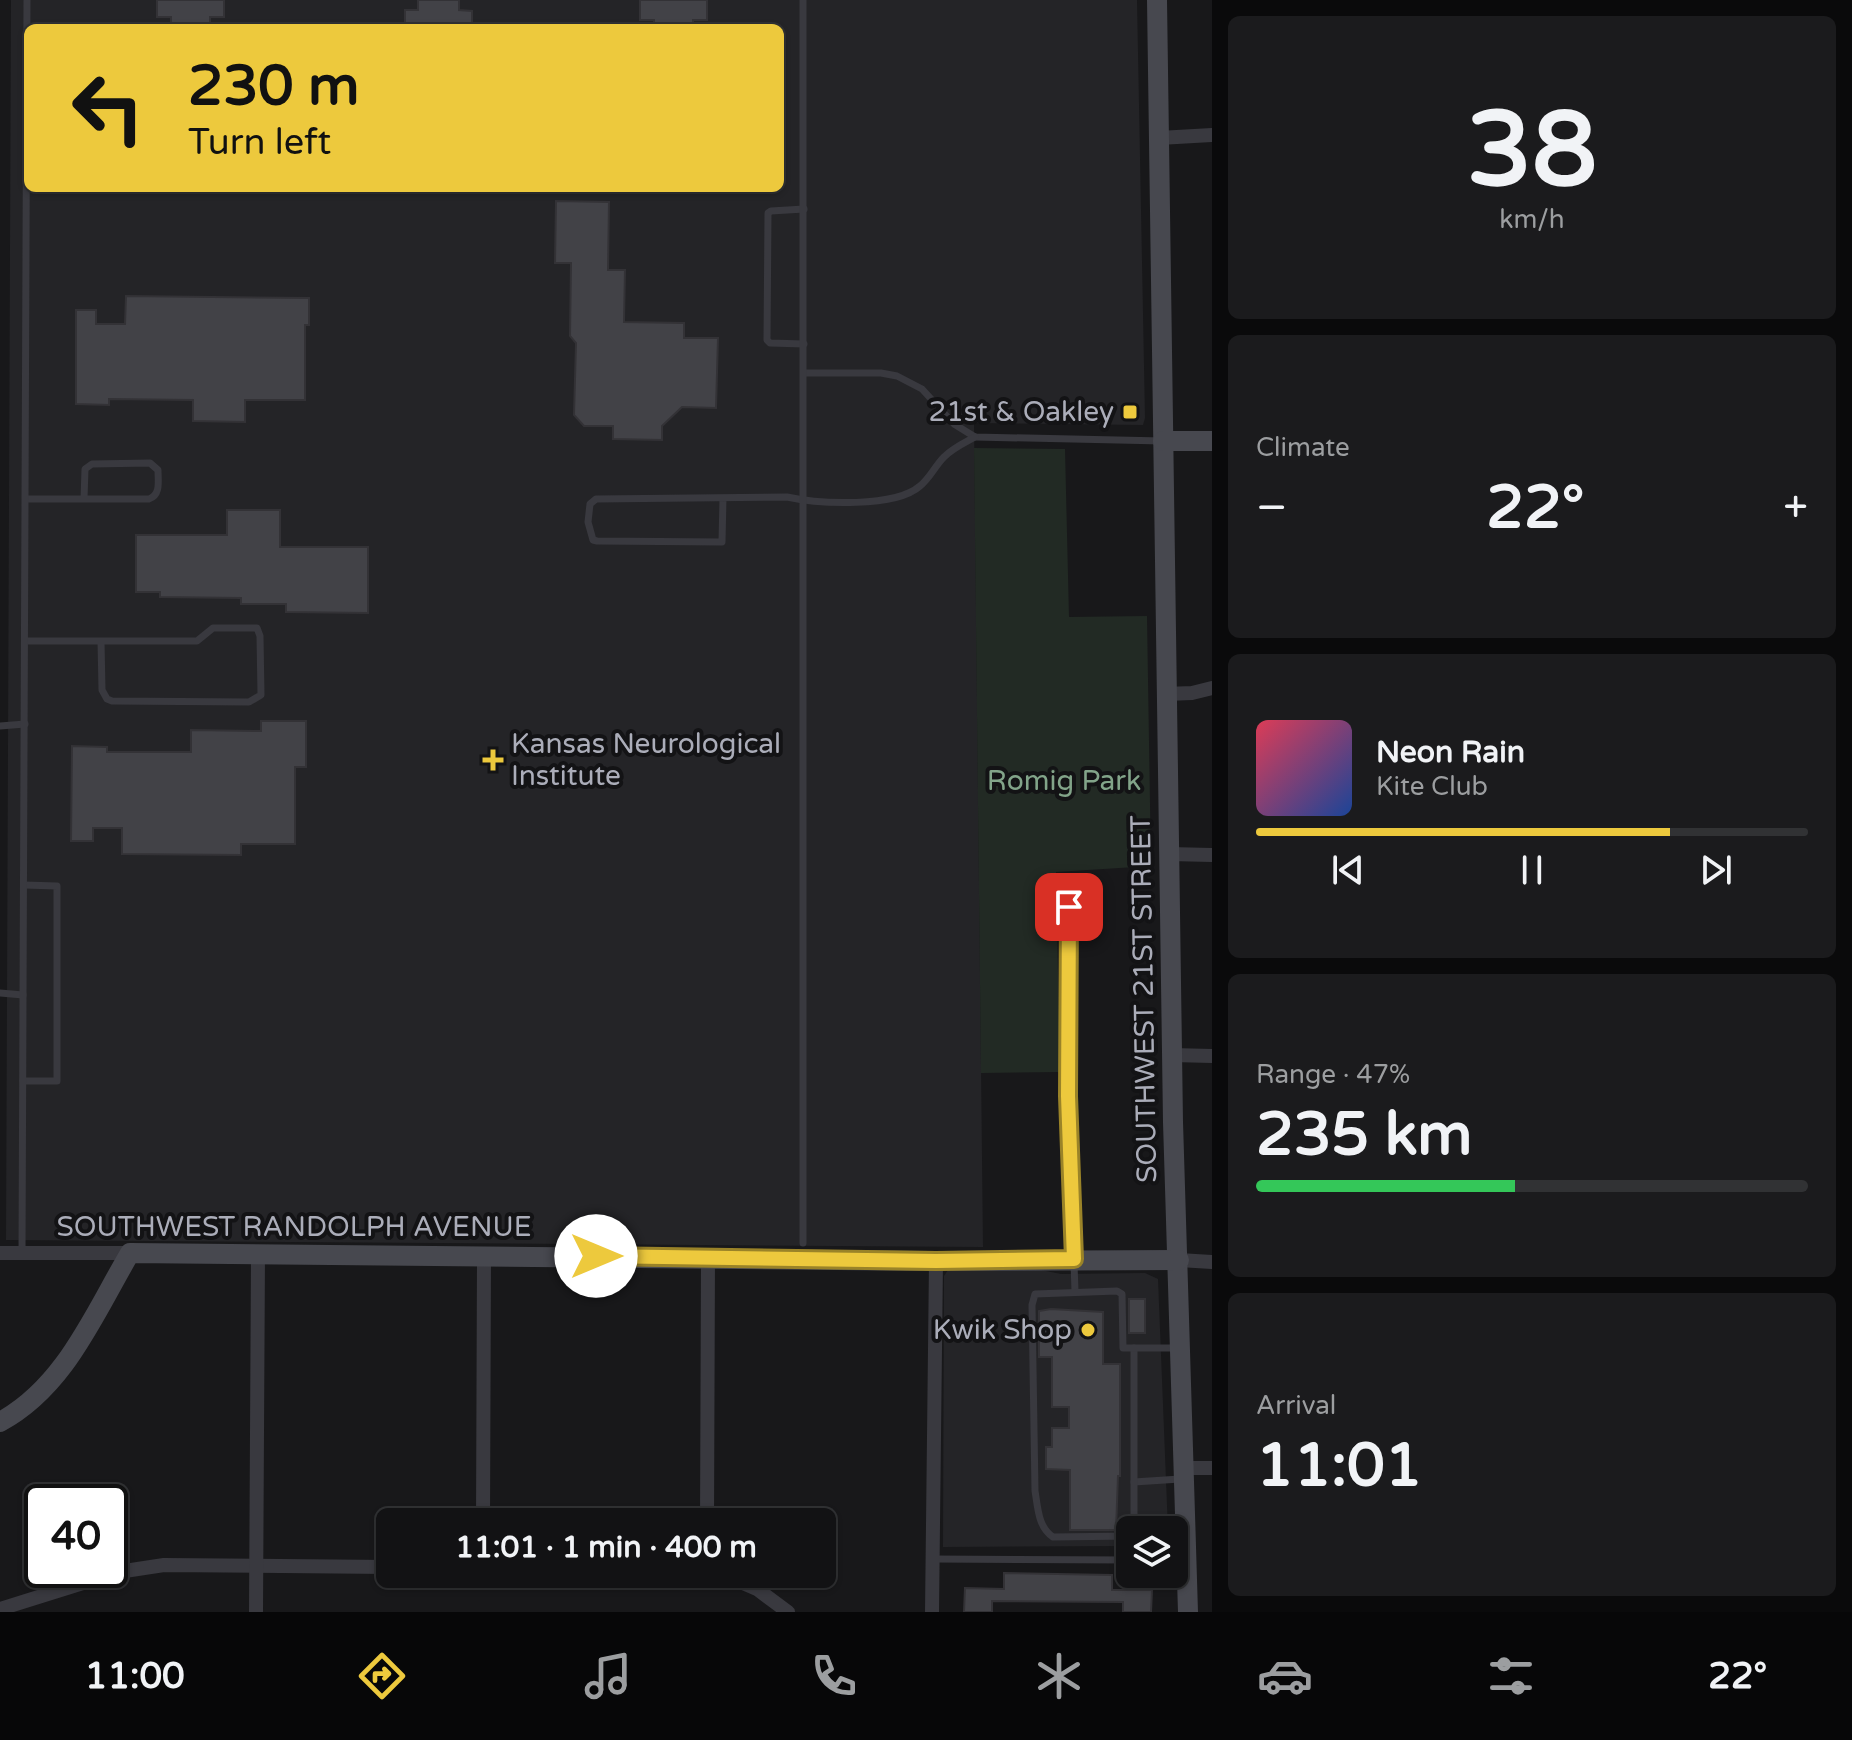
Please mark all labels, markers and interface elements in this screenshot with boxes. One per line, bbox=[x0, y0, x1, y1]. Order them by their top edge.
text: 230 m bbox=[188, 53, 359, 120]
icon: left bbox=[56, 56, 160, 160]
text: 38 bbox=[1467, 89, 1597, 214]
text: Turn left bbox=[188, 121, 331, 164]
text: km/h bbox=[1499, 204, 1565, 235]
place label: 21st & Oakley bbox=[929, 395, 1114, 429]
marker: 21st & Oakley bbox=[1121, 403, 1139, 421]
text: Climate bbox=[1256, 432, 1350, 463]
text: 22° bbox=[1486, 472, 1584, 544]
text: − bbox=[1256, 482, 1287, 535]
text: + bbox=[1783, 482, 1808, 535]
place label: Kansas Neurological Institute bbox=[511, 727, 781, 793]
text: Neon Rain bbox=[1376, 734, 1525, 771]
marker: Kansas Neurological Institute bbox=[482, 749, 504, 771]
park label: Romig Park bbox=[987, 764, 1141, 798]
text: Kite Club bbox=[1376, 771, 1488, 802]
street label: SOUTHWEST 21ST STREET bbox=[1124, 815, 1164, 1183]
icon: previous bbox=[1326, 848, 1370, 892]
icon: pause bbox=[1510, 848, 1554, 892]
icon: next bbox=[1694, 848, 1738, 892]
pin bbox=[1035, 873, 1103, 941]
icon: arrive bbox=[1047, 885, 1091, 929]
text: Range · 47% bbox=[1256, 1059, 1410, 1090]
text: 235 km bbox=[1256, 1099, 1472, 1171]
street label: SOUTHWEST RANDOLPH AVENUE bbox=[56, 1210, 532, 1244]
position arrow bbox=[554, 1214, 638, 1298]
place label: Kwik Shop bbox=[933, 1313, 1072, 1347]
marker: Kwik Shop bbox=[1079, 1321, 1097, 1339]
text: Arrival bbox=[1256, 1390, 1336, 1421]
text: 11:01 bbox=[1256, 1430, 1422, 1502]
speed limit sign: 40 bbox=[24, 1484, 128, 1588]
map controls bbox=[1116, 1516, 1188, 1588]
button: layers bbox=[1116, 1516, 1188, 1588]
text: 11:01 · 1 min · 400 m bbox=[455, 1529, 757, 1566]
icon: directions bbox=[354, 1648, 410, 1704]
icon: music bbox=[580, 1648, 636, 1704]
icon: phone bbox=[806, 1648, 862, 1704]
icon: climate bbox=[1031, 1648, 1087, 1704]
icon: car bbox=[1257, 1648, 1313, 1704]
icon: filters bbox=[1483, 1648, 1539, 1704]
text: 11:00 bbox=[85, 1655, 185, 1698]
text: 22° bbox=[1708, 1655, 1767, 1698]

